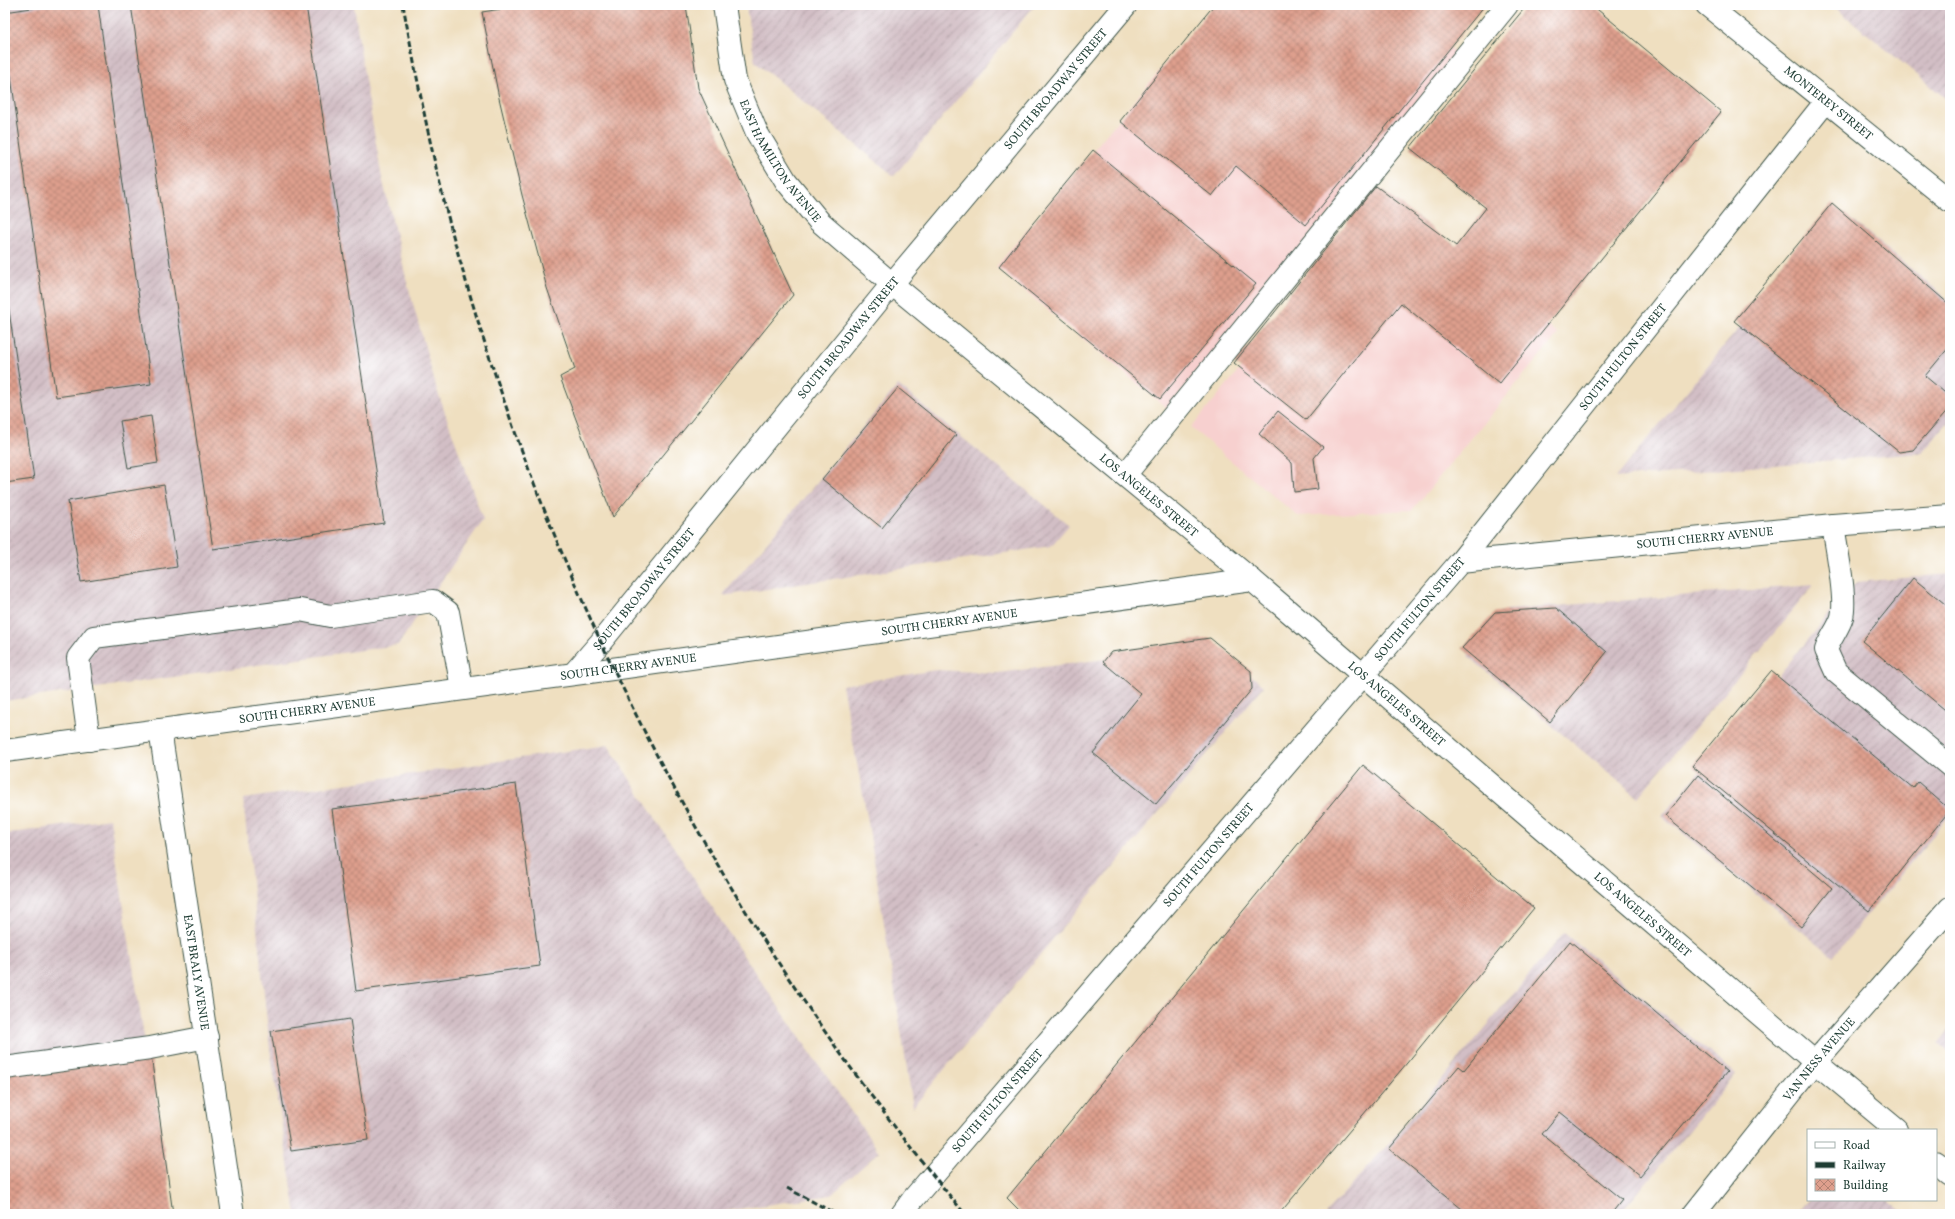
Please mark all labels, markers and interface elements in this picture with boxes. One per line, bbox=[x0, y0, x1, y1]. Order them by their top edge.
street label: SOUTH BROADWAY STREET bbox=[1001, 26, 1112, 153]
street label: MONTEREY STREET bbox=[1780, 63, 1876, 144]
street label: EAST HAMILTON AVENUE bbox=[735, 97, 824, 226]
street label: SOUTH BROADWAY STREET bbox=[794, 274, 904, 403]
street label: SOUTH FULTON STREET bbox=[1576, 301, 1671, 414]
street label: LOS ANGELES STREET bbox=[1095, 451, 1201, 541]
street label: SOUTH CHERRY AVENUE bbox=[1636, 524, 1774, 553]
street label: SOUTH BROADWAY STREET bbox=[590, 525, 699, 654]
street label: SOUTH FULTON STREET bbox=[1371, 555, 1469, 665]
street label: SOUTH CHERRY AVENUE bbox=[880, 606, 1019, 640]
street label: SOUTH CHERRY AVENUE bbox=[559, 650, 698, 685]
street label: LOS ANGELES STREET bbox=[1344, 658, 1448, 751]
street label: SOUTH CHERRY AVENUE bbox=[238, 694, 377, 728]
street label: SOUTH FULTON STREET bbox=[1160, 800, 1258, 911]
street label: LOS ANGELES STREET bbox=[1590, 869, 1694, 961]
street label: EAST BRALY AVENUE bbox=[179, 913, 212, 1032]
street label: VAN NESS AVENUE bbox=[1780, 1015, 1859, 1105]
street label: SOUTH FULTON STREET bbox=[949, 1046, 1047, 1157]
legend bbox=[1807, 1129, 1937, 1201]
text: Road bbox=[1843, 1138, 1870, 1154]
text: Railway bbox=[1843, 1158, 1886, 1174]
text: Building bbox=[1843, 1178, 1888, 1194]

